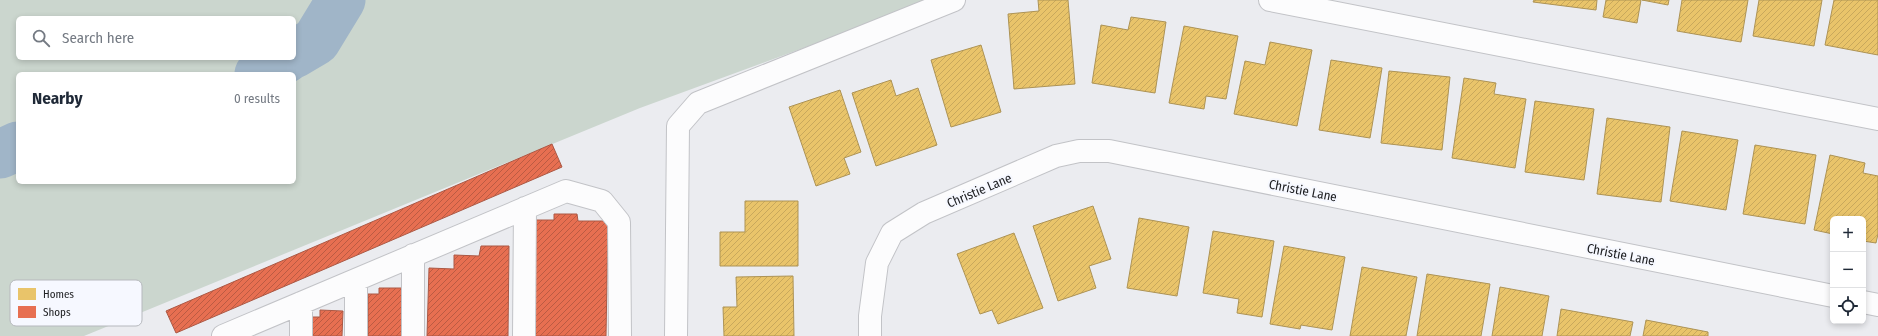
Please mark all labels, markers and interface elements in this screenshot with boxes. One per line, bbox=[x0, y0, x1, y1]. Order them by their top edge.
search box bbox=[16, 16, 296, 60]
icon: search bbox=[30, 27, 52, 49]
text: Search here bbox=[62, 29, 134, 47]
text: Nearby bbox=[32, 88, 83, 109]
text: 0 results bbox=[234, 91, 280, 106]
street label: Christie Lane bbox=[945, 170, 1014, 211]
street label: Christie Lane bbox=[1268, 177, 1338, 204]
map controls bbox=[1830, 216, 1866, 324]
button: + bbox=[1830, 216, 1866, 252]
street label: Christie Lane bbox=[1586, 241, 1656, 268]
button: − bbox=[1830, 252, 1866, 288]
legend bbox=[10, 280, 142, 326]
text: Homes bbox=[43, 288, 74, 301]
button: locate bbox=[1830, 288, 1866, 324]
text: Shops bbox=[43, 306, 71, 319]

